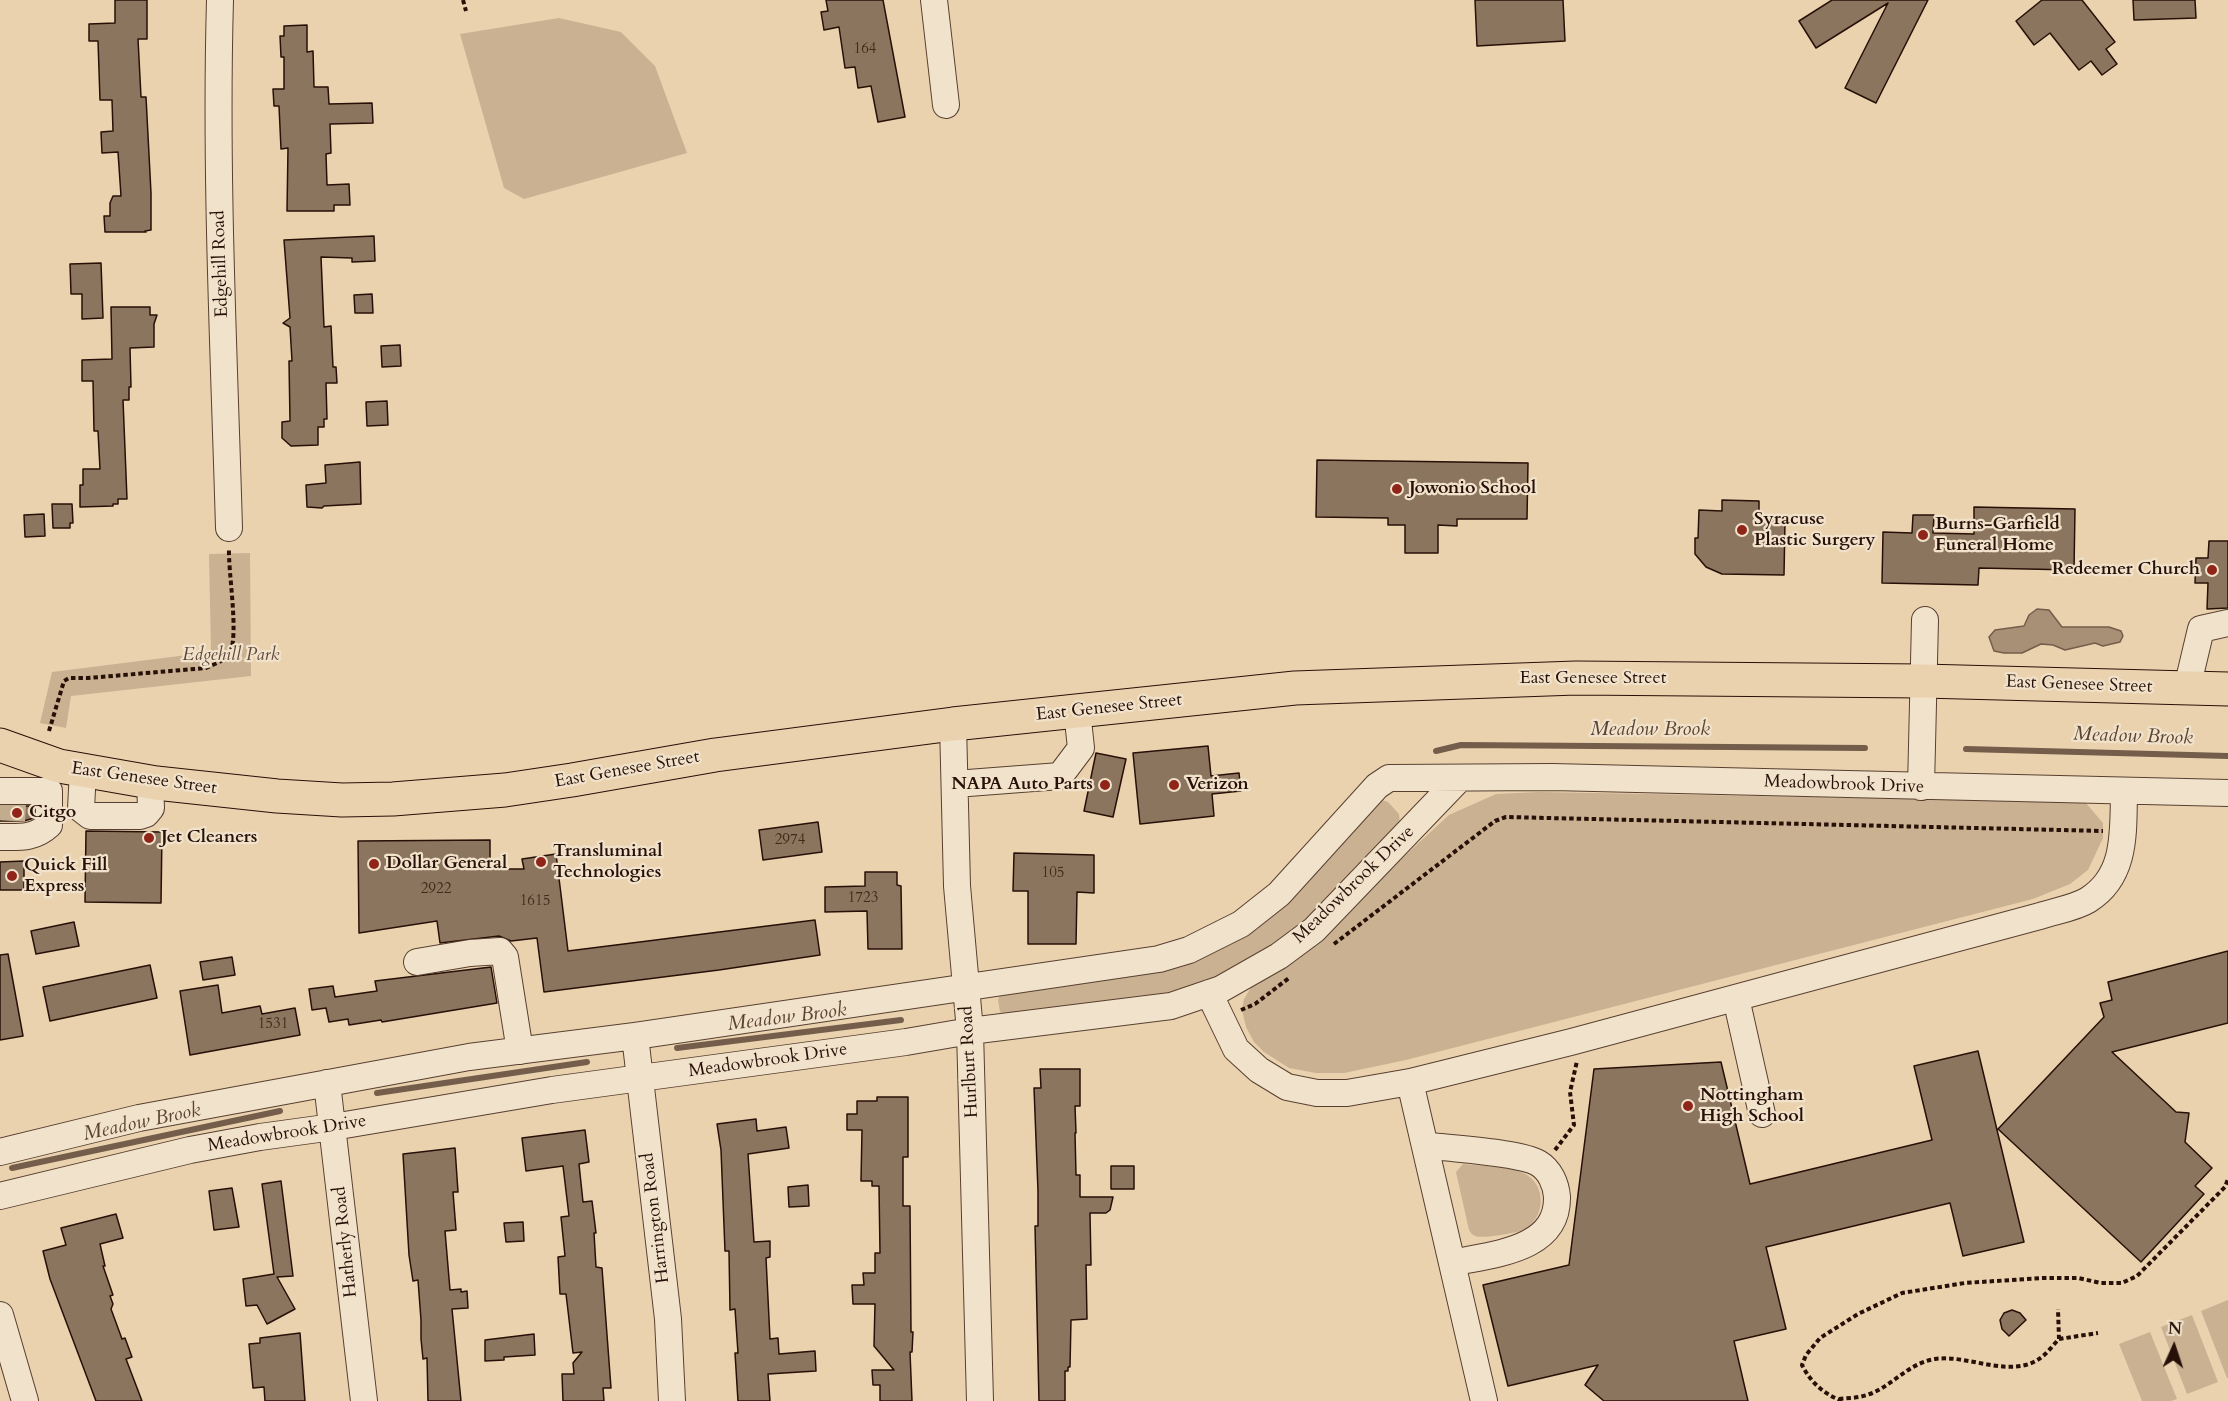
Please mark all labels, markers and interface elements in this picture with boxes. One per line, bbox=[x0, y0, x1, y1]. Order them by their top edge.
house number: 164 bbox=[853, 41, 877, 59]
street label: Edgehill Road bbox=[208, 210, 234, 318]
place label: Jowonio School bbox=[1409, 478, 1536, 500]
marker: Jowonio School bbox=[1390, 482, 1404, 496]
place label: Syracuse Plastic Surgery bbox=[1754, 509, 1875, 552]
place label: Burns-Garfield Funeral Home bbox=[1935, 514, 2060, 556]
marker: Syracuse Plastic Surgery bbox=[1735, 523, 1749, 537]
marker: Burns-Garfield Funeral Home bbox=[1916, 528, 1930, 542]
place label: Redeemer Church bbox=[2052, 559, 2200, 581]
marker: Redeemer Church bbox=[2205, 563, 2219, 577]
park label: Edgehill Park bbox=[183, 645, 279, 667]
street label: East Genesee Street bbox=[1520, 668, 1666, 690]
street label: East Genesee Street bbox=[2005, 672, 2153, 698]
street label: East Genesee Street bbox=[1035, 690, 1183, 726]
water label: Meadow Brook bbox=[1590, 718, 1710, 742]
water label: Meadow Brook bbox=[2073, 723, 2193, 751]
street label: East Genesee Street bbox=[553, 747, 701, 793]
street label: East Genesee Street bbox=[70, 758, 218, 800]
street label: Meadowbrook Drive bbox=[1764, 771, 1924, 799]
place label: NAPA Auto Parts bbox=[951, 774, 1093, 796]
place label: Verizon bbox=[1186, 774, 1249, 796]
marker: NAPA Auto Parts bbox=[1098, 778, 1112, 792]
marker: Verizon bbox=[1167, 778, 1181, 792]
place label: Citgo bbox=[29, 802, 76, 824]
marker: Citgo bbox=[10, 806, 24, 820]
street label: Meadowbrook Drive bbox=[1289, 822, 1419, 948]
place label: Jet Cleaners bbox=[161, 827, 257, 849]
marker: Jet Cleaners bbox=[142, 831, 156, 845]
house number: 2974 bbox=[775, 832, 805, 850]
place label: Transluminal Technologies bbox=[553, 841, 662, 884]
place label: Dollar General bbox=[386, 853, 507, 875]
place label: Quick Fill Express bbox=[24, 855, 108, 898]
marker: Transluminal Technologies bbox=[534, 855, 548, 869]
marker: Dollar General bbox=[367, 857, 381, 871]
house number: 105 bbox=[1041, 865, 1065, 883]
marker: Quick Fill Express bbox=[5, 869, 19, 883]
house number: 2922 bbox=[421, 881, 451, 899]
house number: 1723 bbox=[848, 890, 878, 908]
house number: 1615 bbox=[520, 893, 550, 911]
water label: Meadow Brook bbox=[726, 999, 848, 1037]
street label: Hurlburt Road bbox=[956, 1005, 984, 1119]
house number: 1531 bbox=[258, 1016, 288, 1034]
street label: Meadowbrook Drive bbox=[687, 1039, 849, 1083]
place label: Nottingham High School bbox=[1700, 1085, 1804, 1128]
water label: Meadow Brook bbox=[81, 1099, 203, 1147]
marker: Nottingham High School bbox=[1681, 1099, 1695, 1113]
street label: Meadowbrook Drive bbox=[206, 1111, 368, 1157]
street label: Harrington Road bbox=[637, 1151, 675, 1285]
street label: Hatherly Road bbox=[329, 1185, 363, 1299]
north arrow bbox=[2144, 1317, 2204, 1377]
text: N bbox=[2167, 1318, 2182, 1340]

